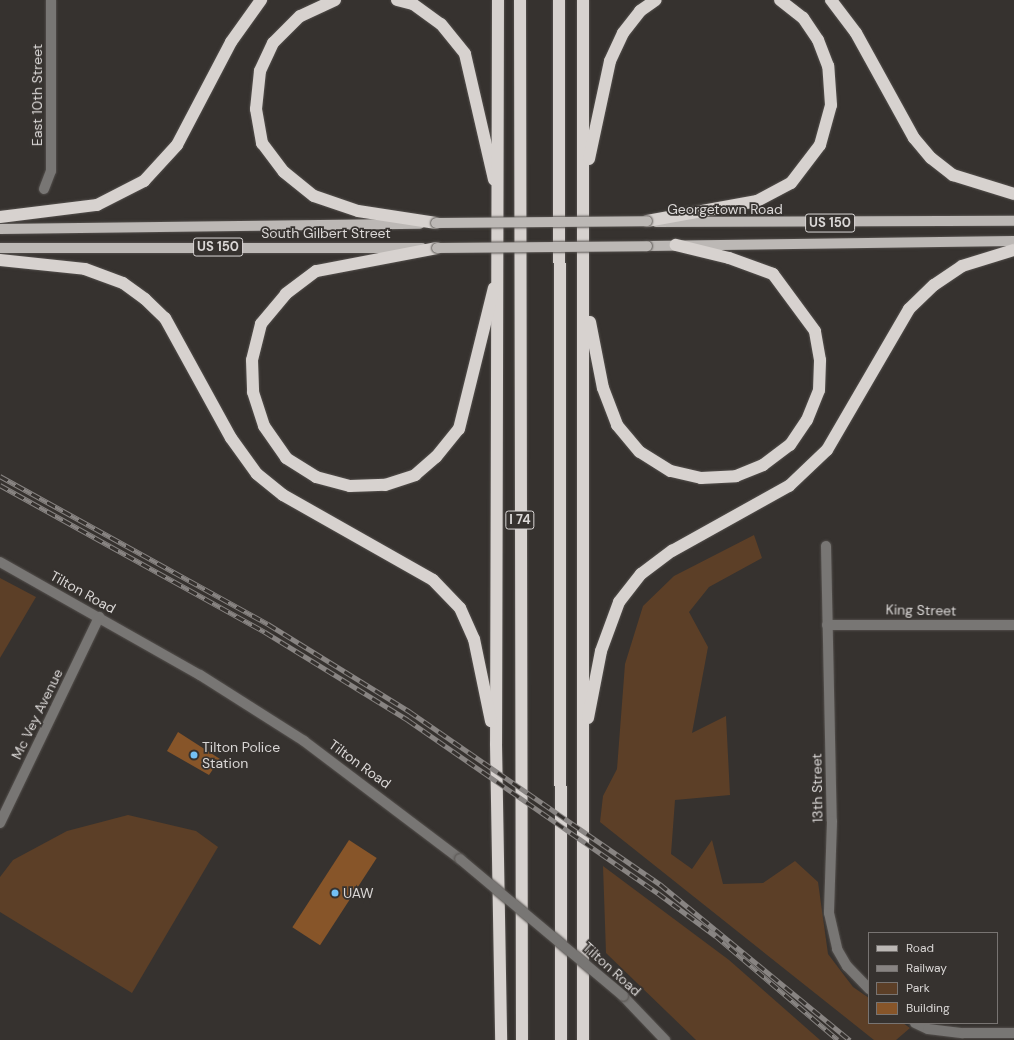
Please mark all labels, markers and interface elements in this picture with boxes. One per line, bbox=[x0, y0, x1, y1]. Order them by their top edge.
street label: East 10th Street bbox=[29, 44, 45, 146]
street label: Georgetown Road bbox=[667, 201, 783, 217]
road number: US 150 bbox=[805, 212, 855, 234]
street label: South Gilbert Street bbox=[261, 225, 391, 241]
road number: US 150 bbox=[193, 236, 243, 258]
road number: I 74 bbox=[505, 509, 535, 531]
street label: Tilton Road bbox=[47, 567, 119, 617]
street label: King Street bbox=[885, 601, 957, 619]
street label: Mc Vey Avenue bbox=[8, 666, 66, 762]
street label: Tilton Road bbox=[326, 736, 394, 792]
place label: Tilton Police Station bbox=[202, 739, 280, 772]
marker: Tilton Police Station bbox=[189, 750, 199, 760]
street label: 13th Street bbox=[808, 753, 826, 823]
place label: UAW bbox=[343, 885, 374, 901]
marker: UAW bbox=[330, 888, 340, 898]
legend bbox=[868, 932, 998, 1024]
street label: Tilton Road bbox=[580, 939, 644, 999]
text: Road bbox=[906, 940, 934, 956]
text: Railway bbox=[906, 960, 947, 976]
text: Park bbox=[906, 980, 930, 996]
text: Building bbox=[906, 1000, 950, 1016]

